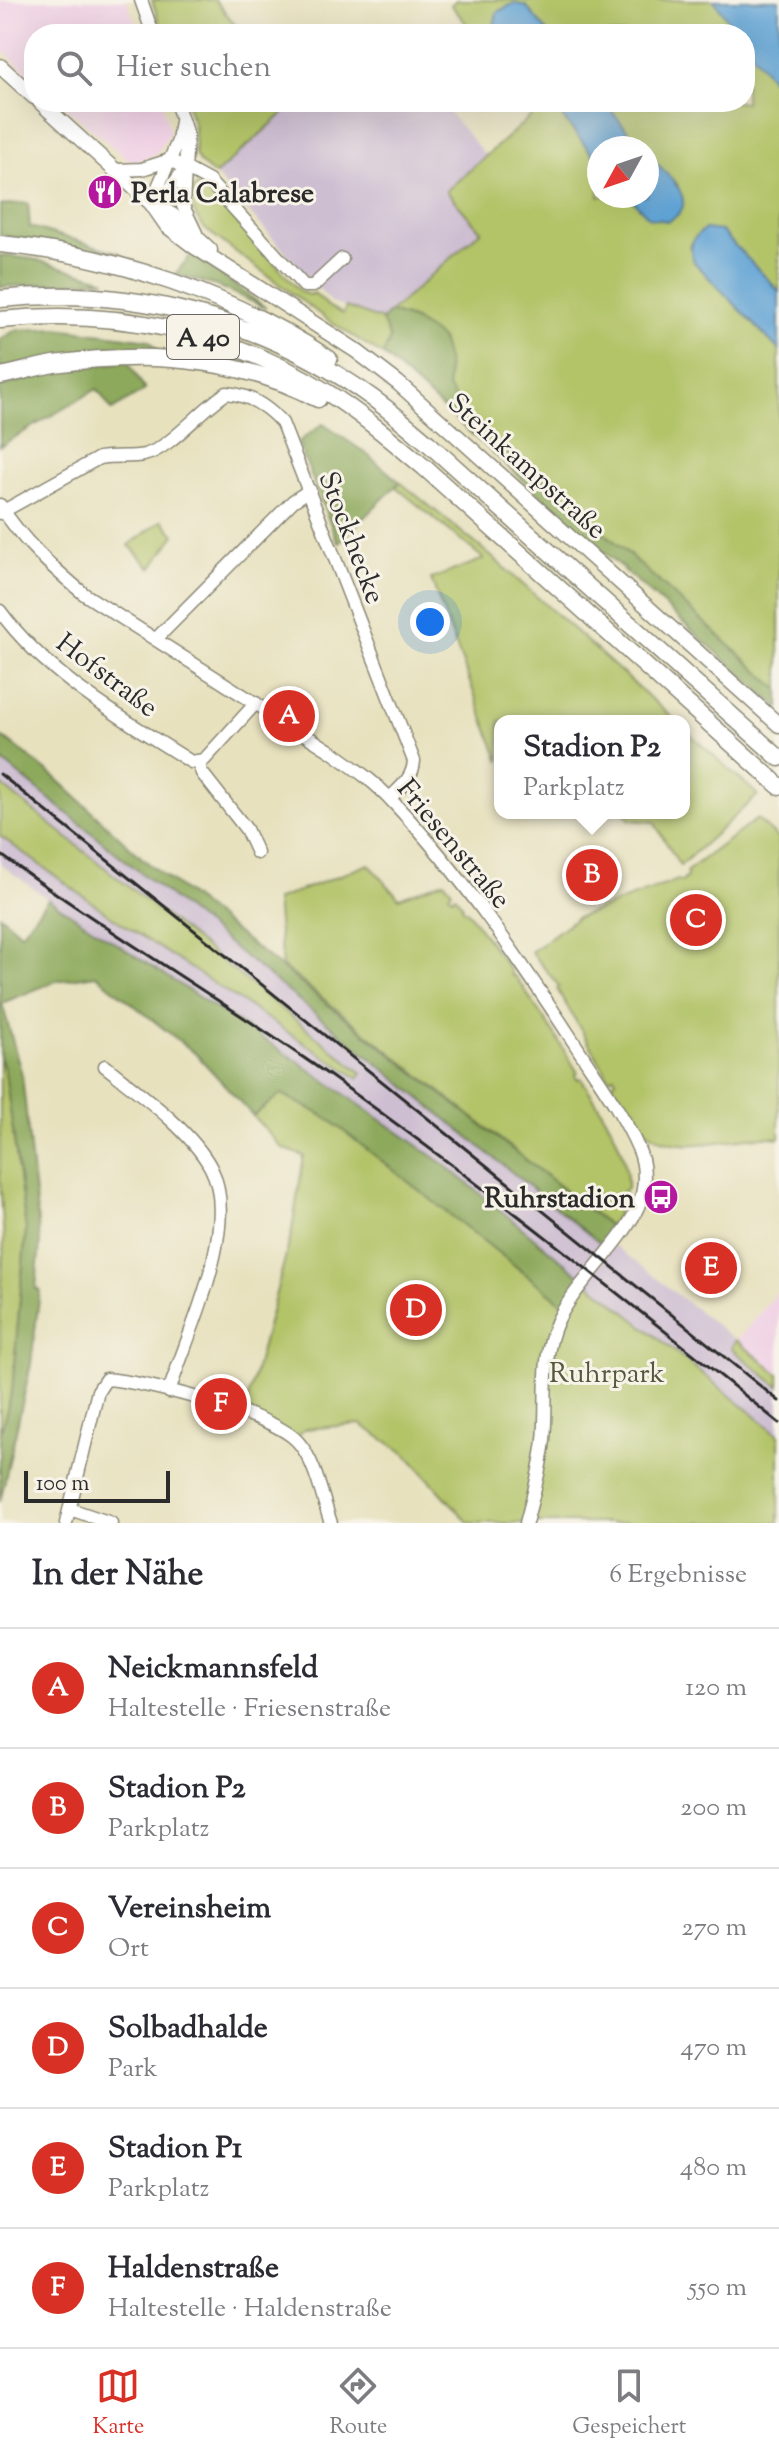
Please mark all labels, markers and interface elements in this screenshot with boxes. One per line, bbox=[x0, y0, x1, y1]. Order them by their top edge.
search box bbox=[24, 24, 755, 112]
icon: search bbox=[52, 46, 96, 90]
text: Hier suchen bbox=[116, 47, 271, 90]
north arrow bbox=[587, 136, 659, 208]
restaurant icon: Perla Calabrese bbox=[86, 173, 124, 211]
place label: Perla Calabrese bbox=[131, 175, 314, 215]
road number: A 40 bbox=[167, 315, 239, 359]
street label: Steinkampstraße bbox=[437, 385, 615, 550]
street label: Stockhecke bbox=[307, 466, 394, 610]
your location bbox=[410, 602, 450, 642]
street label: Hofstraße bbox=[47, 625, 166, 728]
pin: A bbox=[263, 686, 315, 746]
popup bbox=[494, 715, 690, 819]
text: Stadion P2 bbox=[523, 727, 661, 770]
text: Parkplatz bbox=[523, 770, 625, 807]
street label: Friesenstraße bbox=[386, 771, 519, 919]
pin: B bbox=[566, 845, 618, 905]
pin: C bbox=[670, 890, 722, 950]
bus stop icon: Ruhrstadion bbox=[642, 1178, 680, 1216]
place label: Ruhrstadion bbox=[484, 1180, 635, 1220]
pin: E bbox=[685, 1238, 737, 1298]
pin: D bbox=[390, 1280, 442, 1340]
park label: Ruhrpark bbox=[549, 1355, 665, 1395]
pin: F bbox=[195, 1374, 247, 1434]
scale bar bbox=[24, 1467, 170, 1503]
text: 100 m bbox=[36, 1469, 89, 1501]
text: In der Nähe bbox=[32, 1551, 203, 1600]
text: 6 Ergebnisse bbox=[609, 1557, 747, 1594]
text: Neickmannsfeld bbox=[108, 1648, 318, 1691]
text: A bbox=[47, 1670, 69, 1707]
text: 120 m bbox=[685, 1670, 747, 1707]
text: Haltestelle · Friesenstraße bbox=[108, 1691, 391, 1728]
text: Stadion P2 bbox=[108, 1768, 246, 1811]
text: B bbox=[50, 1790, 66, 1827]
text: 200 m bbox=[680, 1790, 747, 1827]
text: Parkplatz bbox=[108, 1811, 209, 1848]
text: Vereinsheim bbox=[108, 1888, 271, 1931]
text: C bbox=[48, 1910, 68, 1947]
text: 270 m bbox=[682, 1910, 747, 1947]
text: Ort bbox=[108, 1931, 149, 1968]
text: Solbadhalde bbox=[108, 2008, 268, 2051]
text: D bbox=[48, 2030, 68, 2067]
text: 470 m bbox=[681, 2030, 747, 2067]
text: Park bbox=[108, 2051, 158, 2088]
text: Stadion P1 bbox=[108, 2128, 242, 2171]
text: E bbox=[50, 2150, 66, 2187]
text: 480 m bbox=[680, 2150, 747, 2187]
text: Parkplatz bbox=[108, 2171, 209, 2208]
text: Haldenstraße bbox=[108, 2248, 279, 2291]
text: F bbox=[51, 2270, 65, 2307]
text: 550 m bbox=[688, 2270, 747, 2307]
text: Haltestelle · Haldenstraße bbox=[108, 2291, 392, 2328]
tab: Karte bbox=[93, 2364, 144, 2444]
tab: Route bbox=[330, 2364, 387, 2444]
tab: Gespeichert bbox=[572, 2364, 686, 2444]

